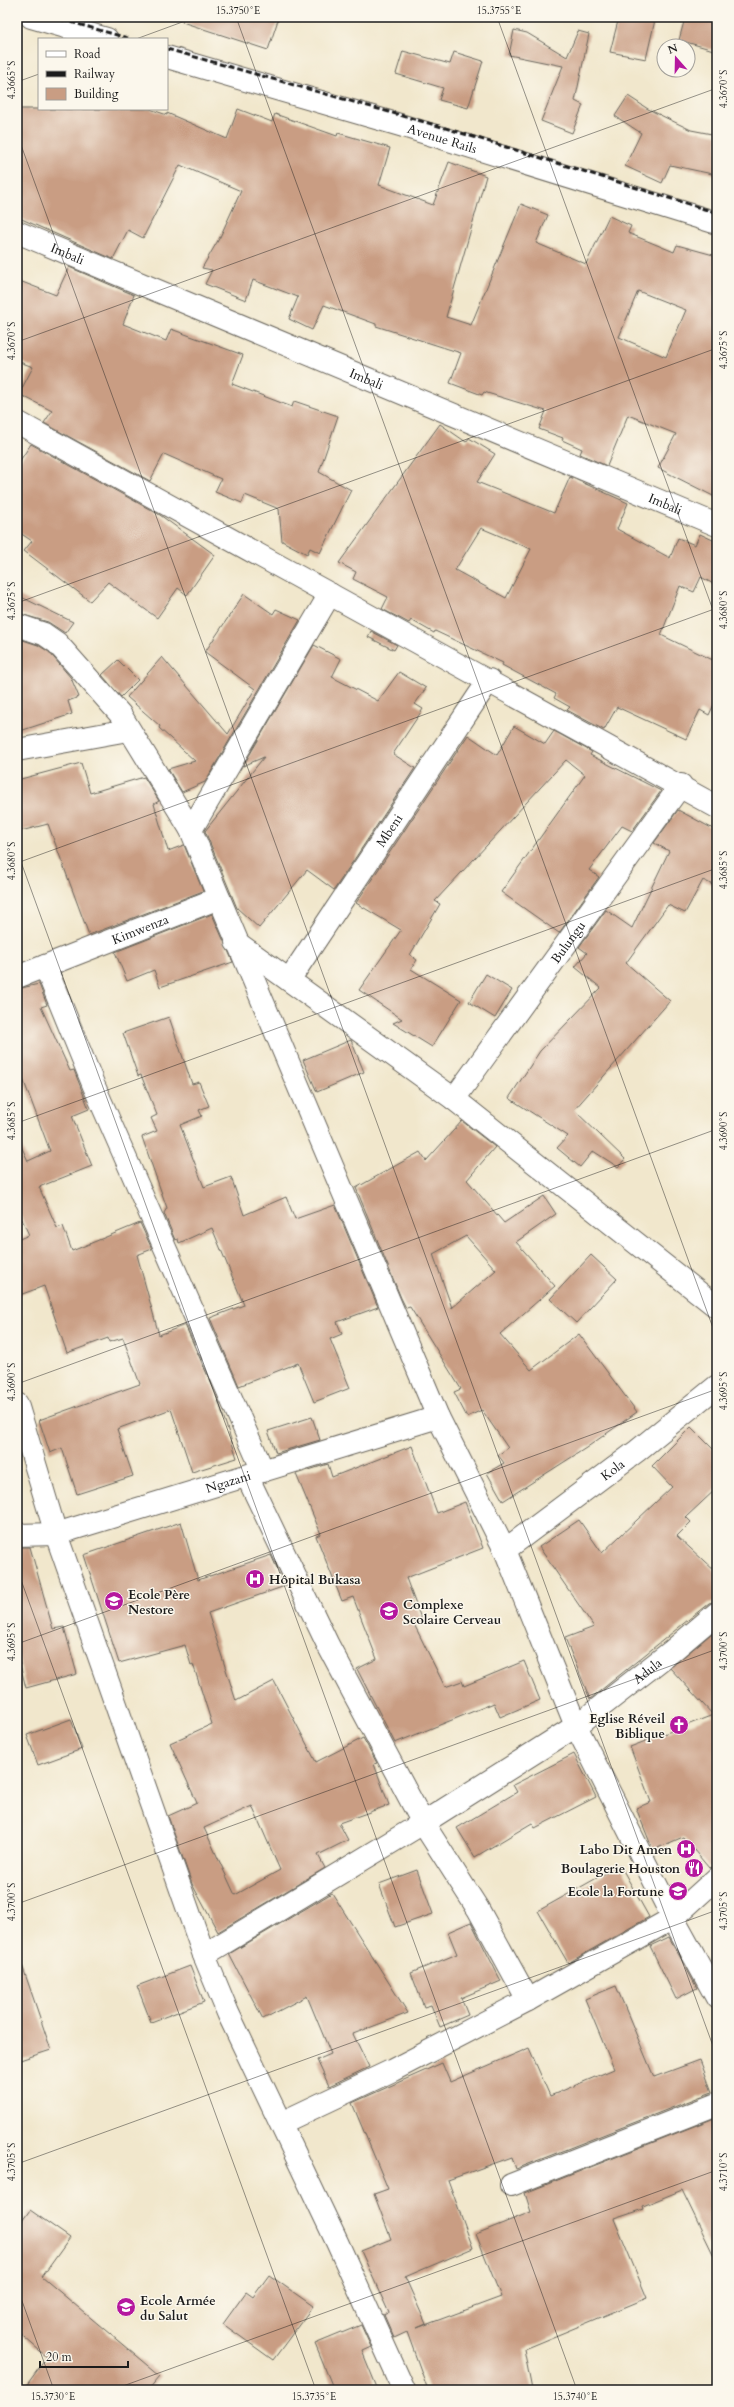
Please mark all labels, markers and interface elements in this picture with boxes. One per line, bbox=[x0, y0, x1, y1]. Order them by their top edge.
text: 15.3750°E bbox=[216, 4, 260, 18]
text: 15.3755°E bbox=[477, 4, 521, 18]
legend bbox=[38, 38, 168, 110]
north arrow bbox=[656, 38, 696, 78]
text: N bbox=[666, 40, 680, 58]
text: Road bbox=[74, 46, 101, 62]
text: 4.3665°S bbox=[5, 61, 19, 99]
text: Railway bbox=[74, 66, 116, 82]
text: 4.3670°S bbox=[717, 70, 731, 108]
text: Building bbox=[74, 86, 119, 102]
street label: Avenue Rails bbox=[405, 120, 479, 158]
street label: Imbali bbox=[48, 239, 87, 269]
text: 4.3670°S bbox=[5, 322, 19, 360]
text: 4.3675°S bbox=[717, 331, 731, 369]
street label: Imbali bbox=[347, 364, 386, 394]
street label: Imbali bbox=[645, 489, 685, 520]
text: 4.3675°S bbox=[5, 582, 19, 620]
text: 4.3680°S bbox=[717, 591, 731, 629]
street label: Mbeni bbox=[372, 810, 407, 851]
text: 4.3680°S bbox=[5, 842, 19, 880]
text: 4.3685°S bbox=[717, 851, 731, 889]
street label: Kimwenza bbox=[109, 910, 172, 949]
street label: Bulungu bbox=[547, 918, 590, 967]
text: 4.3685°S bbox=[5, 1102, 19, 1140]
text: 4.3690°S bbox=[717, 1112, 731, 1150]
text: 4.3690°S bbox=[5, 1363, 19, 1401]
text: 4.3695°S bbox=[717, 1372, 731, 1410]
street label: Kola bbox=[597, 1455, 629, 1485]
street label: Ngazani bbox=[204, 1467, 254, 1498]
hospital icon: Hôpital Bukasa bbox=[244, 1568, 266, 1590]
place label: Hôpital Bukasa bbox=[269, 1571, 361, 1589]
place label: Ecole Père Nestore bbox=[128, 1586, 190, 1619]
school or university icon: Ecole Père Nestore bbox=[103, 1590, 125, 1612]
place label: Complexe Scolaire Cerveau bbox=[403, 1596, 502, 1629]
school or university icon: Complexe Scolaire Cerveau bbox=[378, 1600, 400, 1622]
text: 4.3695°S bbox=[5, 1623, 19, 1661]
text: 4.3700°S bbox=[717, 1632, 731, 1670]
street label: Adula bbox=[629, 1654, 666, 1688]
place label: Eglise Réveil Biblique bbox=[589, 1710, 665, 1743]
church icon: Eglise Réveil Biblique bbox=[668, 1714, 690, 1736]
hospital icon: Labo Dit Amen bbox=[675, 1838, 697, 1860]
place label: Labo Dit Amen bbox=[580, 1841, 673, 1859]
restaurant icon: Boulagerie Houston bbox=[683, 1857, 705, 1879]
place label: Boulagerie Houston bbox=[561, 1860, 681, 1878]
school or university icon: Ecole la Fortune bbox=[667, 1880, 689, 1902]
text: 4.3700°S bbox=[5, 1883, 19, 1921]
place label: Ecole la Fortune bbox=[567, 1883, 664, 1901]
text: 4.3705°S bbox=[717, 1892, 731, 1930]
text: 4.3705°S bbox=[5, 2143, 19, 2181]
text: 4.3710°S bbox=[717, 2153, 731, 2191]
place label: Ecole Armée du Salut bbox=[140, 2292, 216, 2325]
school or university icon: Ecole Armée du Salut bbox=[115, 2296, 137, 2318]
scale bar bbox=[40, 2343, 128, 2369]
text: 20 m bbox=[46, 2349, 73, 2365]
text: 15.3730°E bbox=[31, 2390, 75, 2404]
text: 15.3735°E bbox=[292, 2390, 336, 2404]
text: 15.3740°E bbox=[553, 2390, 597, 2404]

